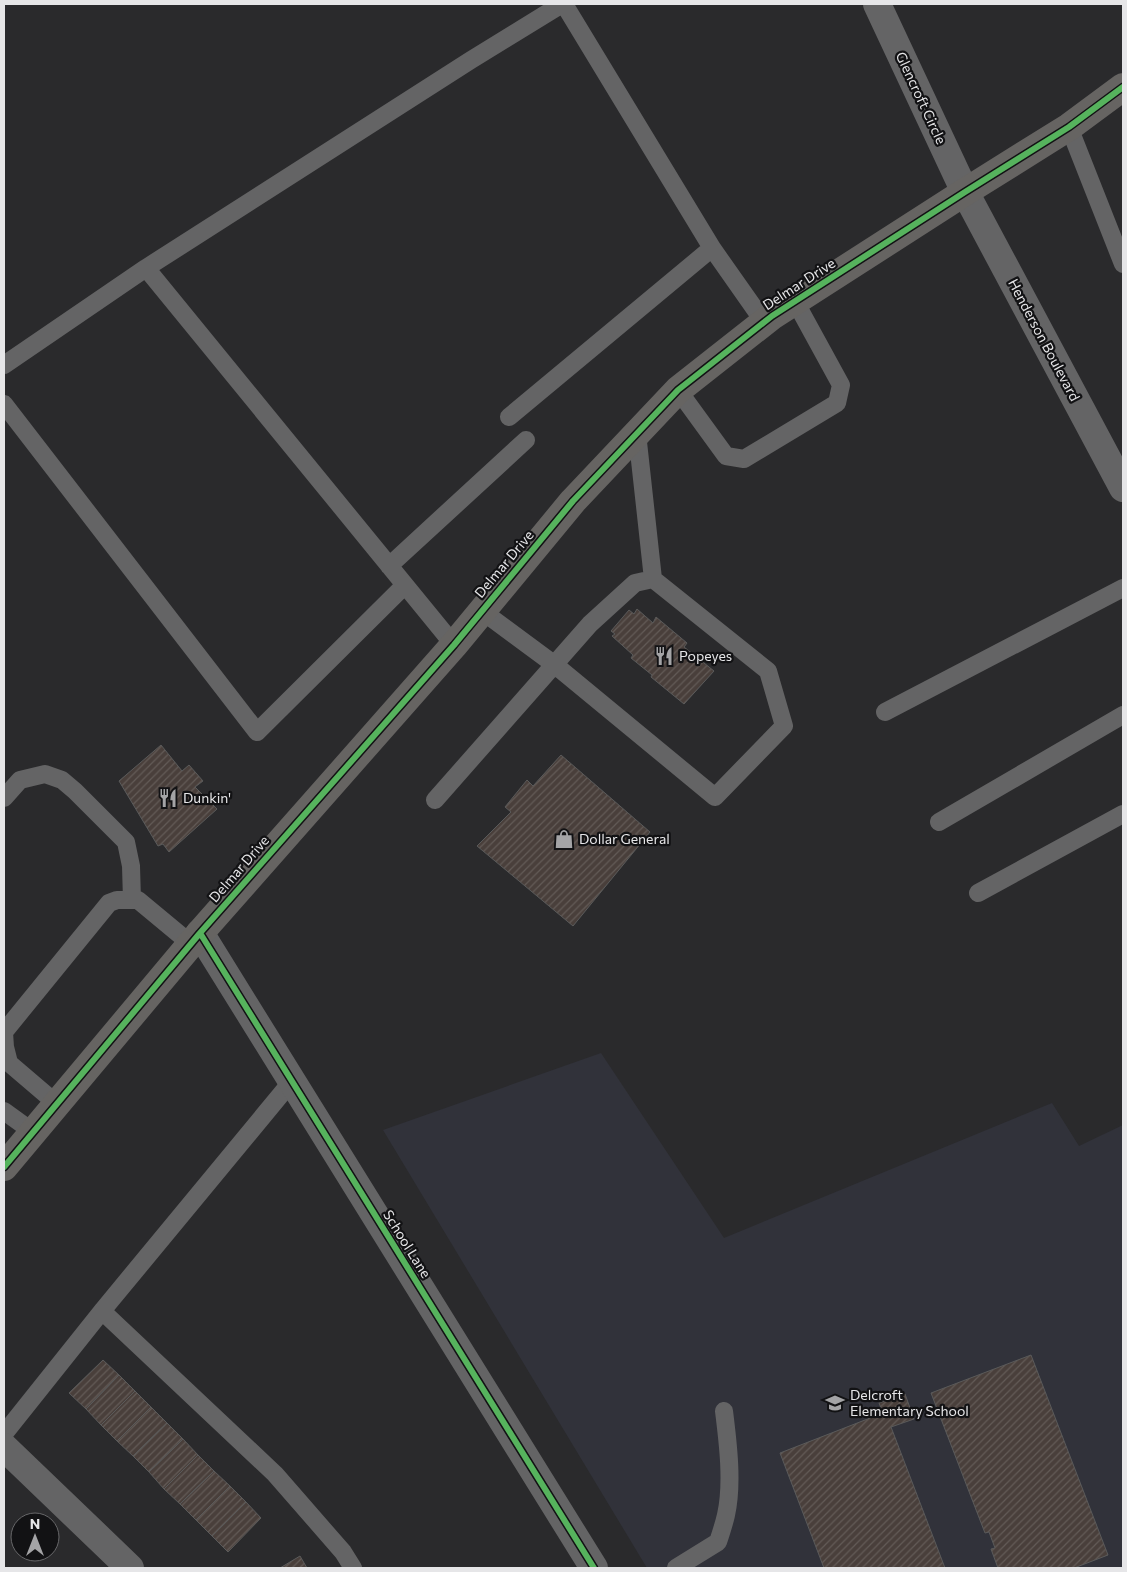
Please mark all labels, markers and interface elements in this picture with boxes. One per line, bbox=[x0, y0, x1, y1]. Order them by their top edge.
street label: Glencroft Circle bbox=[893, 49, 950, 147]
street label: Delmar Drive bbox=[759, 254, 838, 313]
street label: Henderson Boulevard bbox=[1005, 276, 1084, 404]
street label: Delmar Drive bbox=[470, 526, 537, 601]
restaurant icon: Popeyes bbox=[653, 645, 675, 667]
place label: Popeyes bbox=[679, 647, 732, 664]
restaurant icon: Dunkin' bbox=[157, 787, 179, 809]
place label: Dunkin' bbox=[183, 789, 231, 806]
shop icon: Dollar General bbox=[553, 828, 575, 850]
place label: Dollar General bbox=[579, 830, 670, 847]
street label: Delmar Drive bbox=[205, 832, 272, 906]
street label: School Lane bbox=[380, 1207, 435, 1281]
place label: Delcroft Elementary School bbox=[850, 1386, 969, 1419]
school or university icon: Delcroft Elementary School bbox=[824, 1392, 846, 1414]
north arrow bbox=[10, 1512, 60, 1562]
text: N bbox=[30, 1515, 40, 1532]

